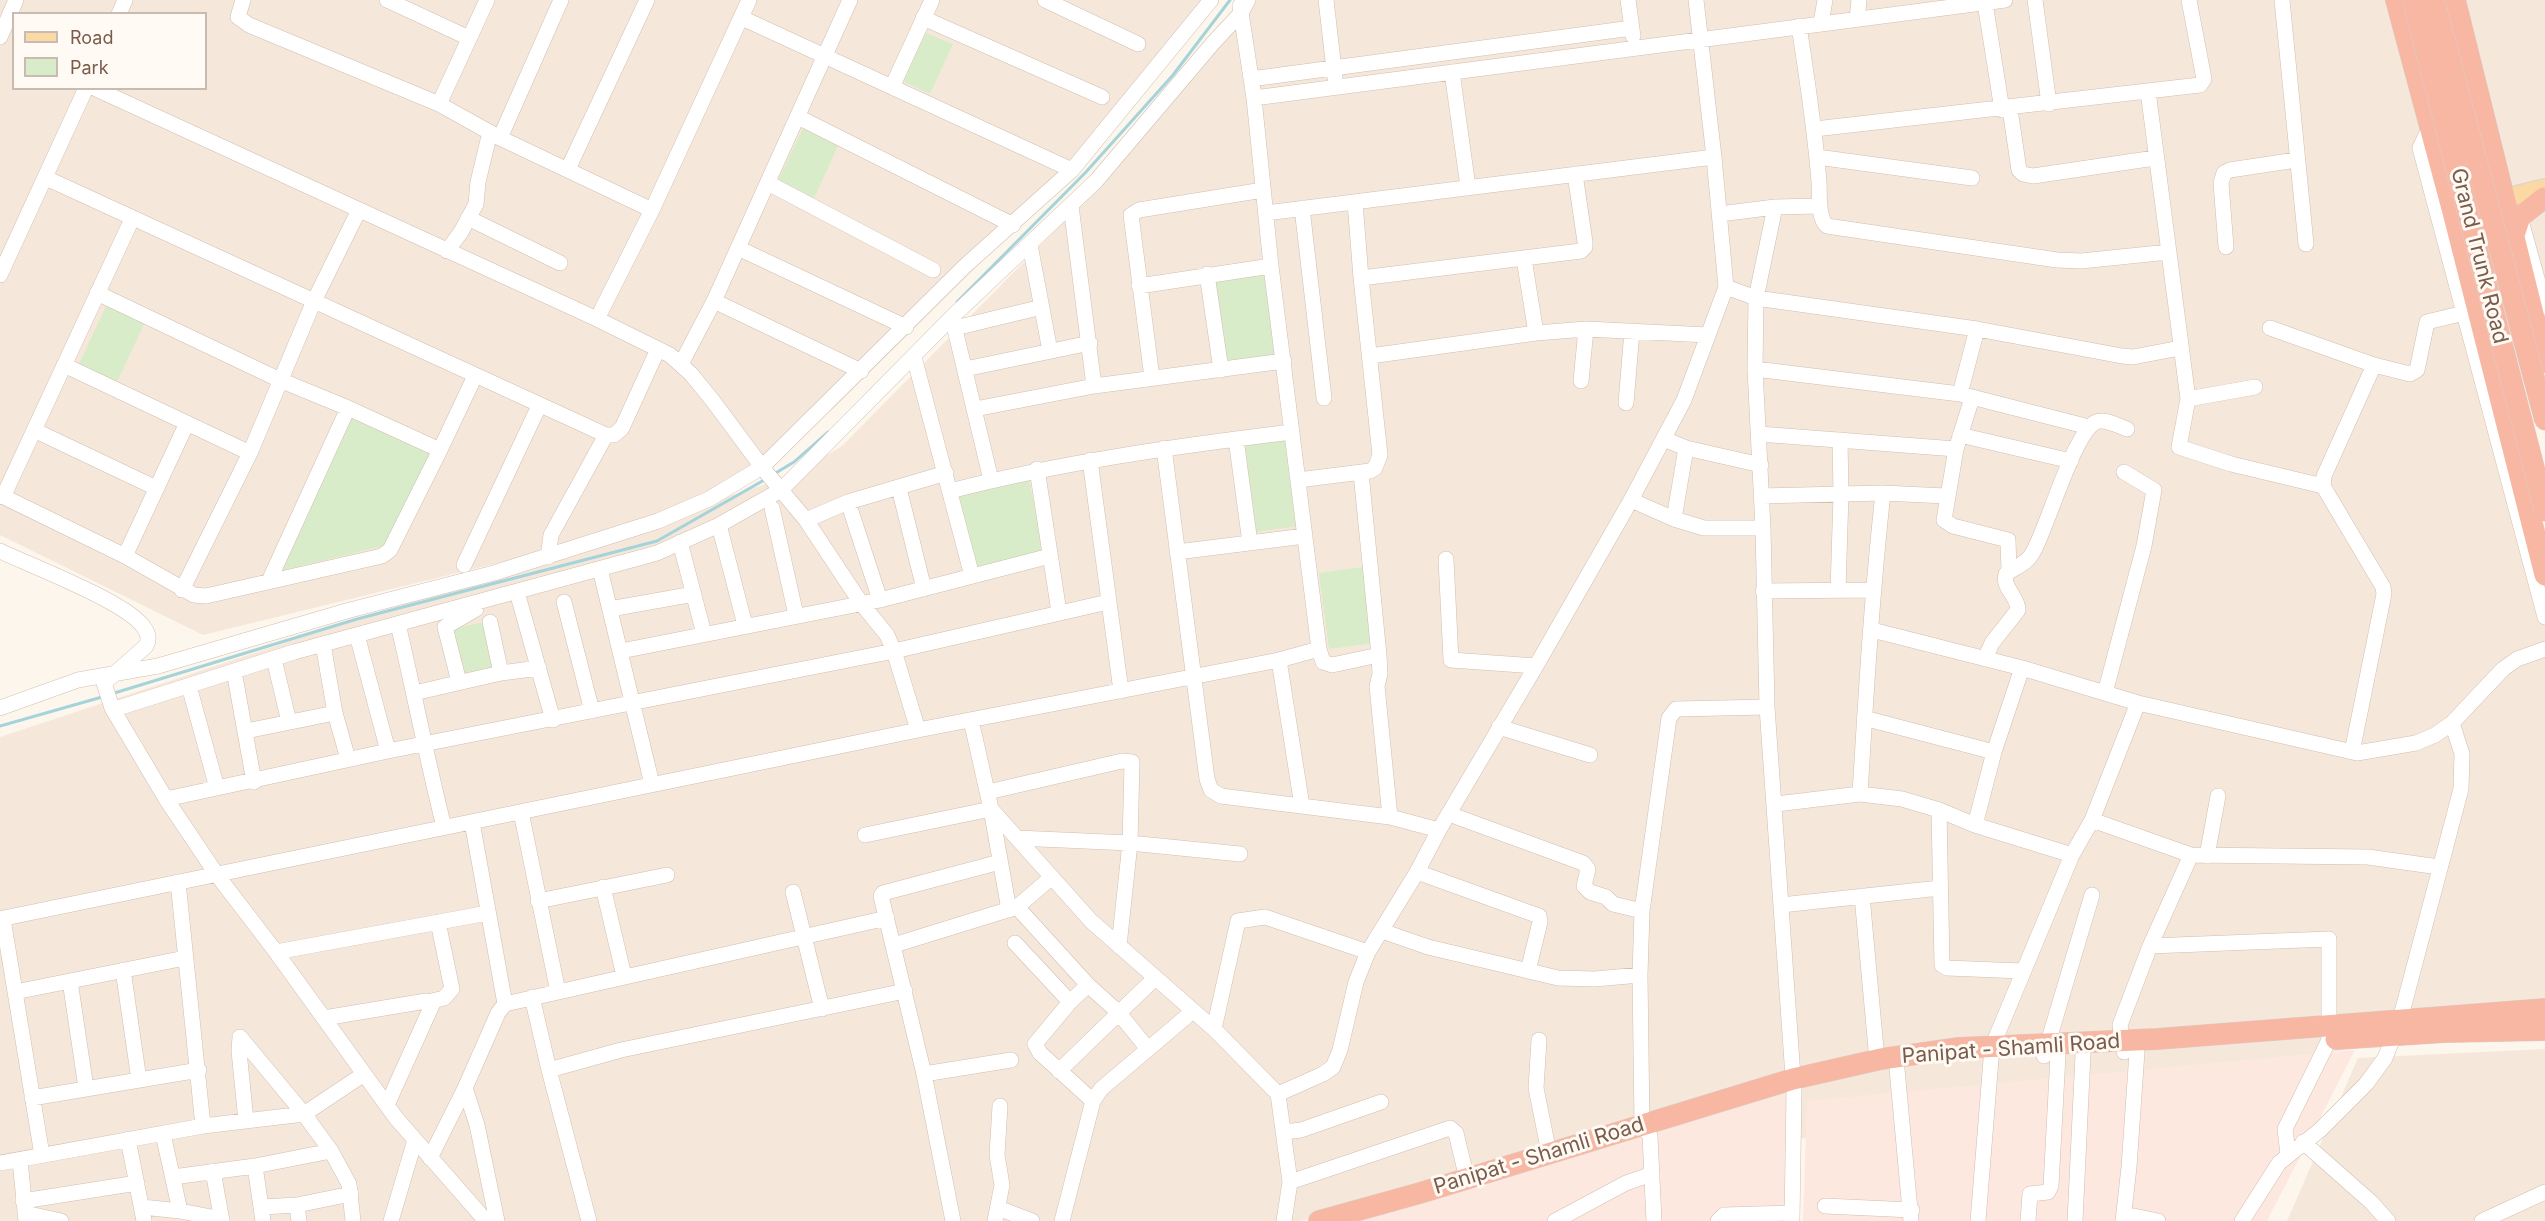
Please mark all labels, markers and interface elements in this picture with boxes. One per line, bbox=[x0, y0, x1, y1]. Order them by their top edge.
legend bbox=[12, 12, 207, 90]
text: Road bbox=[70, 27, 113, 48]
text: Park bbox=[70, 57, 109, 78]
street label: Grand Trunk Road bbox=[2445, 166, 2513, 346]
street label: Panipat - Shamli Road bbox=[1901, 1029, 2121, 1069]
street label: Panipat - Shamli Road bbox=[1431, 1112, 1647, 1200]

